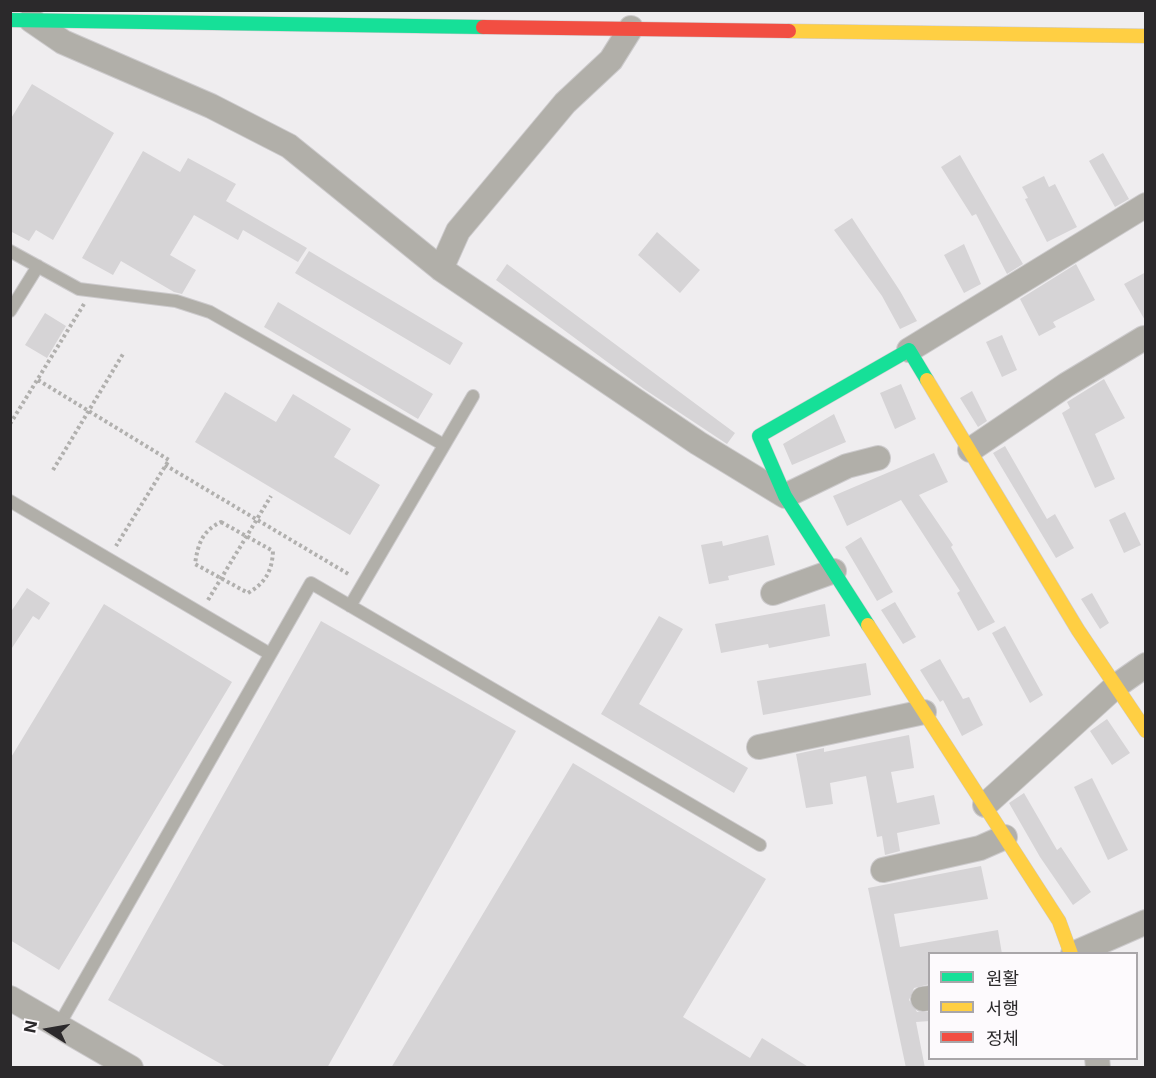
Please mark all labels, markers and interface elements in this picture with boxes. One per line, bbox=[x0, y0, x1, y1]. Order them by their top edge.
legend bbox=[928, 952, 1138, 1060]
text: 원활 bbox=[986, 968, 1019, 989]
text: 서행 bbox=[986, 998, 1019, 1019]
north arrow bbox=[18, 1000, 78, 1060]
text: N bbox=[19, 1019, 41, 1034]
text: 정체 bbox=[986, 1028, 1019, 1049]

